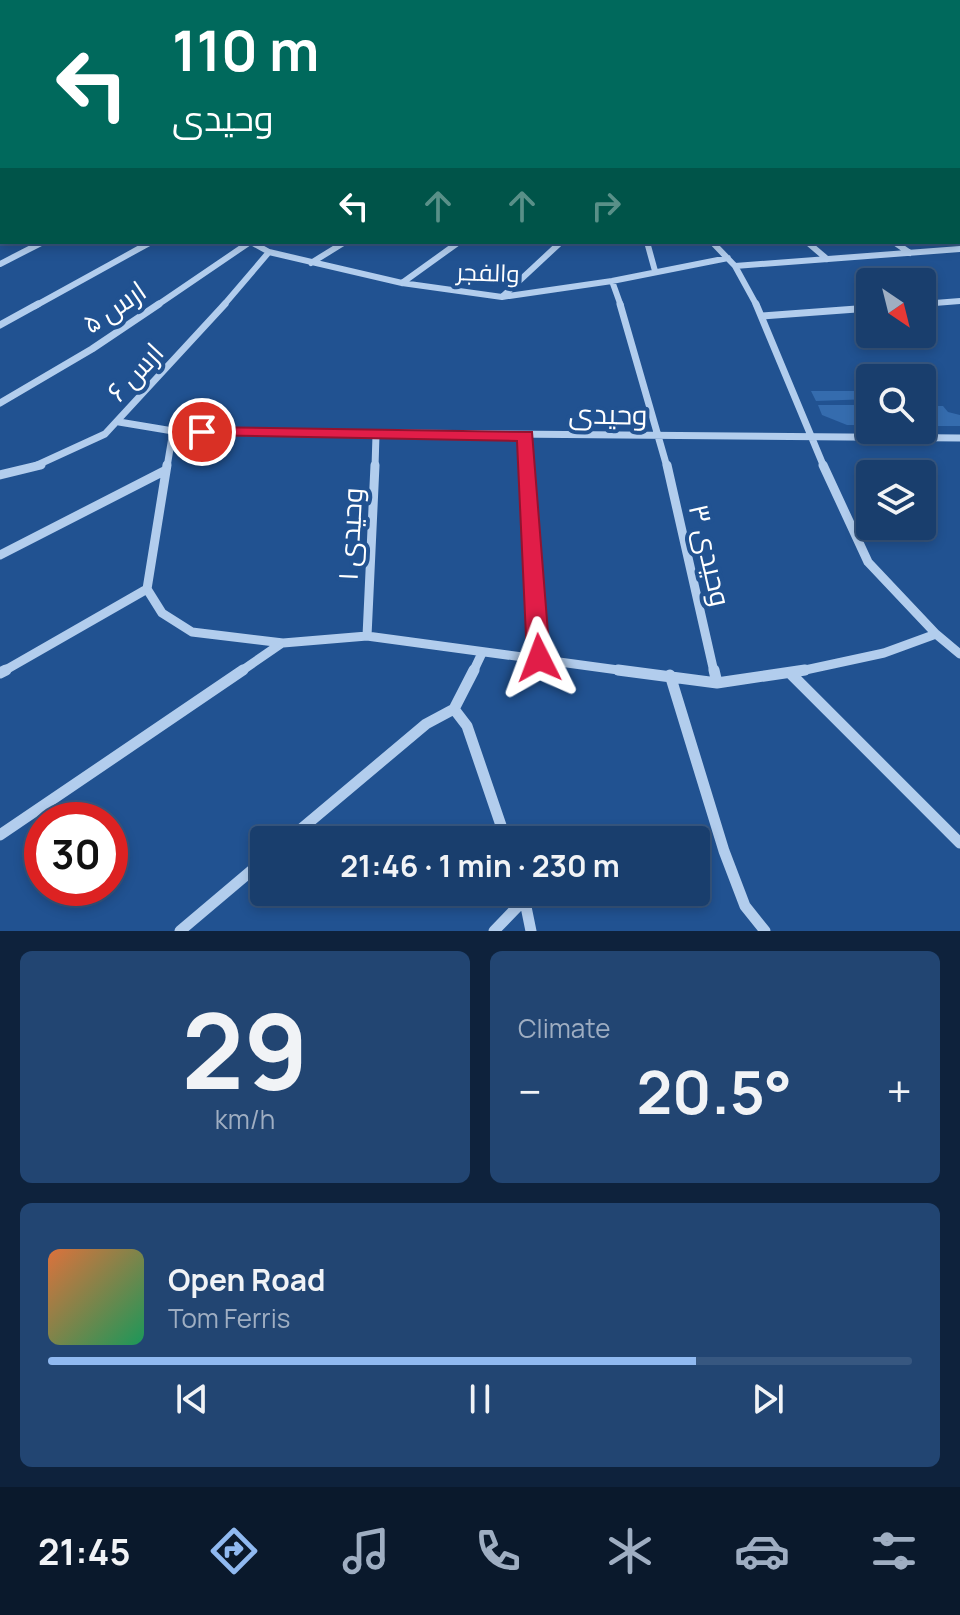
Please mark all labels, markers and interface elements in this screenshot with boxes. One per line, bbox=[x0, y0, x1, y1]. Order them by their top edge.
text: 110 m bbox=[172, 11, 319, 88]
icon: left bbox=[40, 32, 144, 136]
text: وحیدی bbox=[172, 93, 274, 142]
icon: left bbox=[332, 184, 376, 228]
icon: ahead bbox=[416, 184, 460, 228]
icon: ahead bbox=[500, 184, 544, 228]
icon: right bbox=[584, 184, 628, 228]
street label: والفجر bbox=[454, 254, 520, 289]
north arrow bbox=[856, 268, 936, 348]
map controls bbox=[856, 268, 936, 540]
street label: ارس ۵ bbox=[74, 271, 153, 341]
street label: ارس ۶ bbox=[97, 334, 171, 409]
button: search bbox=[856, 364, 936, 444]
street label: وحیدی bbox=[568, 393, 648, 433]
pin bbox=[168, 398, 236, 466]
icon: arrive bbox=[180, 410, 224, 454]
button: layers bbox=[856, 460, 936, 540]
street label: وحیدی ۱ bbox=[328, 486, 370, 582]
street label: وحیدی ۳ bbox=[681, 500, 741, 610]
position arrow bbox=[497, 616, 581, 700]
speed limit sign: 30 bbox=[24, 802, 128, 906]
text: 21:46 · 1 min · 230 m bbox=[340, 845, 620, 886]
text: 29 bbox=[182, 978, 308, 1120]
text: Climate bbox=[518, 1010, 610, 1046]
text: 20.5° bbox=[636, 1050, 792, 1132]
text: − bbox=[518, 1061, 542, 1121]
text: + bbox=[887, 1061, 912, 1121]
text: km/h bbox=[215, 1101, 275, 1137]
text: Open Road bbox=[168, 1259, 325, 1300]
text: Tom Ferris bbox=[168, 1300, 290, 1336]
icon: previous bbox=[170, 1377, 214, 1421]
icon: pause bbox=[458, 1377, 502, 1421]
icon: next bbox=[746, 1377, 790, 1421]
icon: directions bbox=[206, 1523, 262, 1579]
icon: music bbox=[338, 1523, 394, 1579]
icon: phone bbox=[470, 1523, 526, 1579]
icon: climate bbox=[602, 1523, 658, 1579]
icon: car bbox=[734, 1523, 790, 1579]
icon: filters bbox=[866, 1523, 922, 1579]
text: 21:45 bbox=[38, 1527, 131, 1576]

